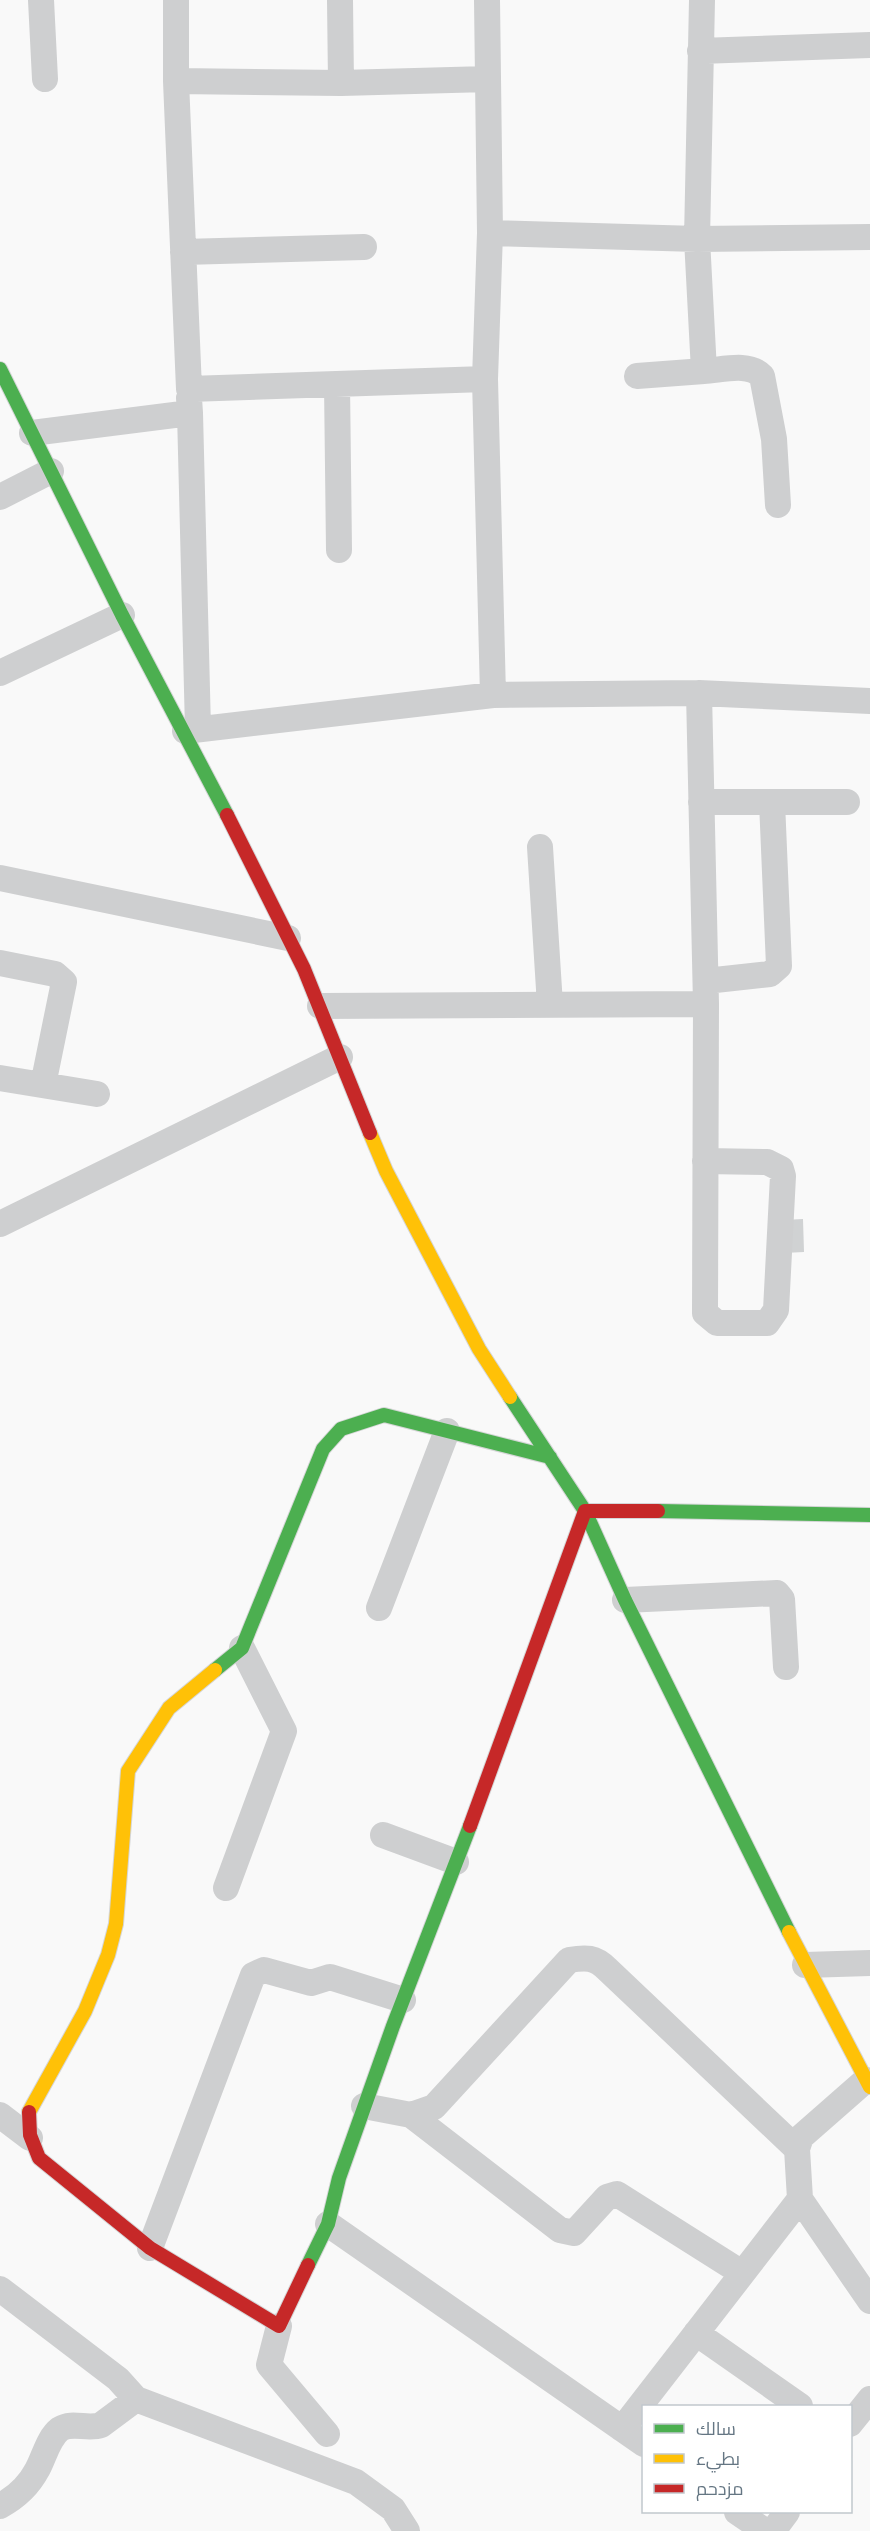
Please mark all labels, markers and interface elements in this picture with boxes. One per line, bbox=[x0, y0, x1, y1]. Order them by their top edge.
legend bbox=[642, 2405, 852, 2513]
text: سالك bbox=[696, 2418, 736, 2440]
text: بطيء bbox=[696, 2448, 740, 2473]
text: مزدحم bbox=[696, 2478, 744, 2501]

